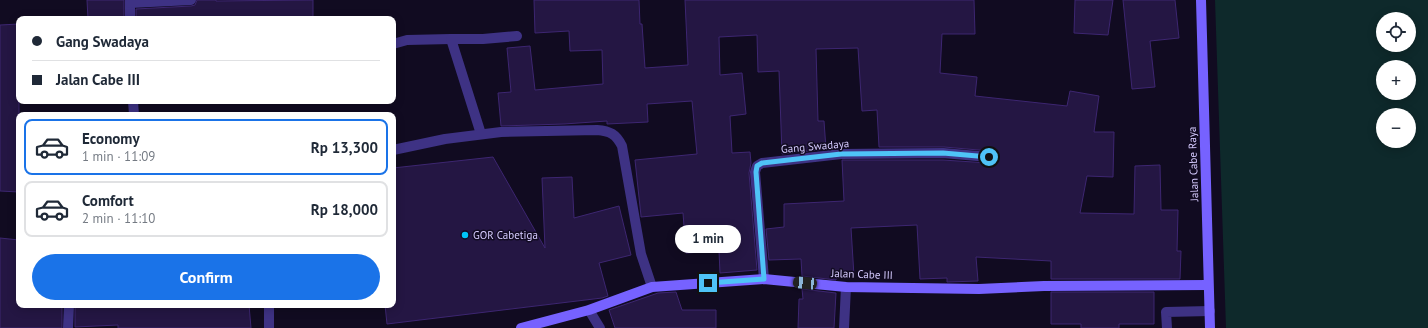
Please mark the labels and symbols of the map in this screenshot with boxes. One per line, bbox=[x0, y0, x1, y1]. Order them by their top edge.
street label: Jalan Cabe Raya bbox=[1185, 126, 1201, 203]
street label: Gang Swadaya bbox=[780, 136, 850, 156]
route start bbox=[980, 148, 998, 166]
callout: 1 min bbox=[675, 225, 741, 253]
place label: GOR Cabetiga bbox=[473, 228, 538, 242]
marker: GOR Cabetiga bbox=[460, 230, 470, 240]
street label: Jalan Cabe III bbox=[830, 266, 893, 282]
route end bbox=[699, 274, 717, 292]
car bbox=[793, 276, 817, 290]

